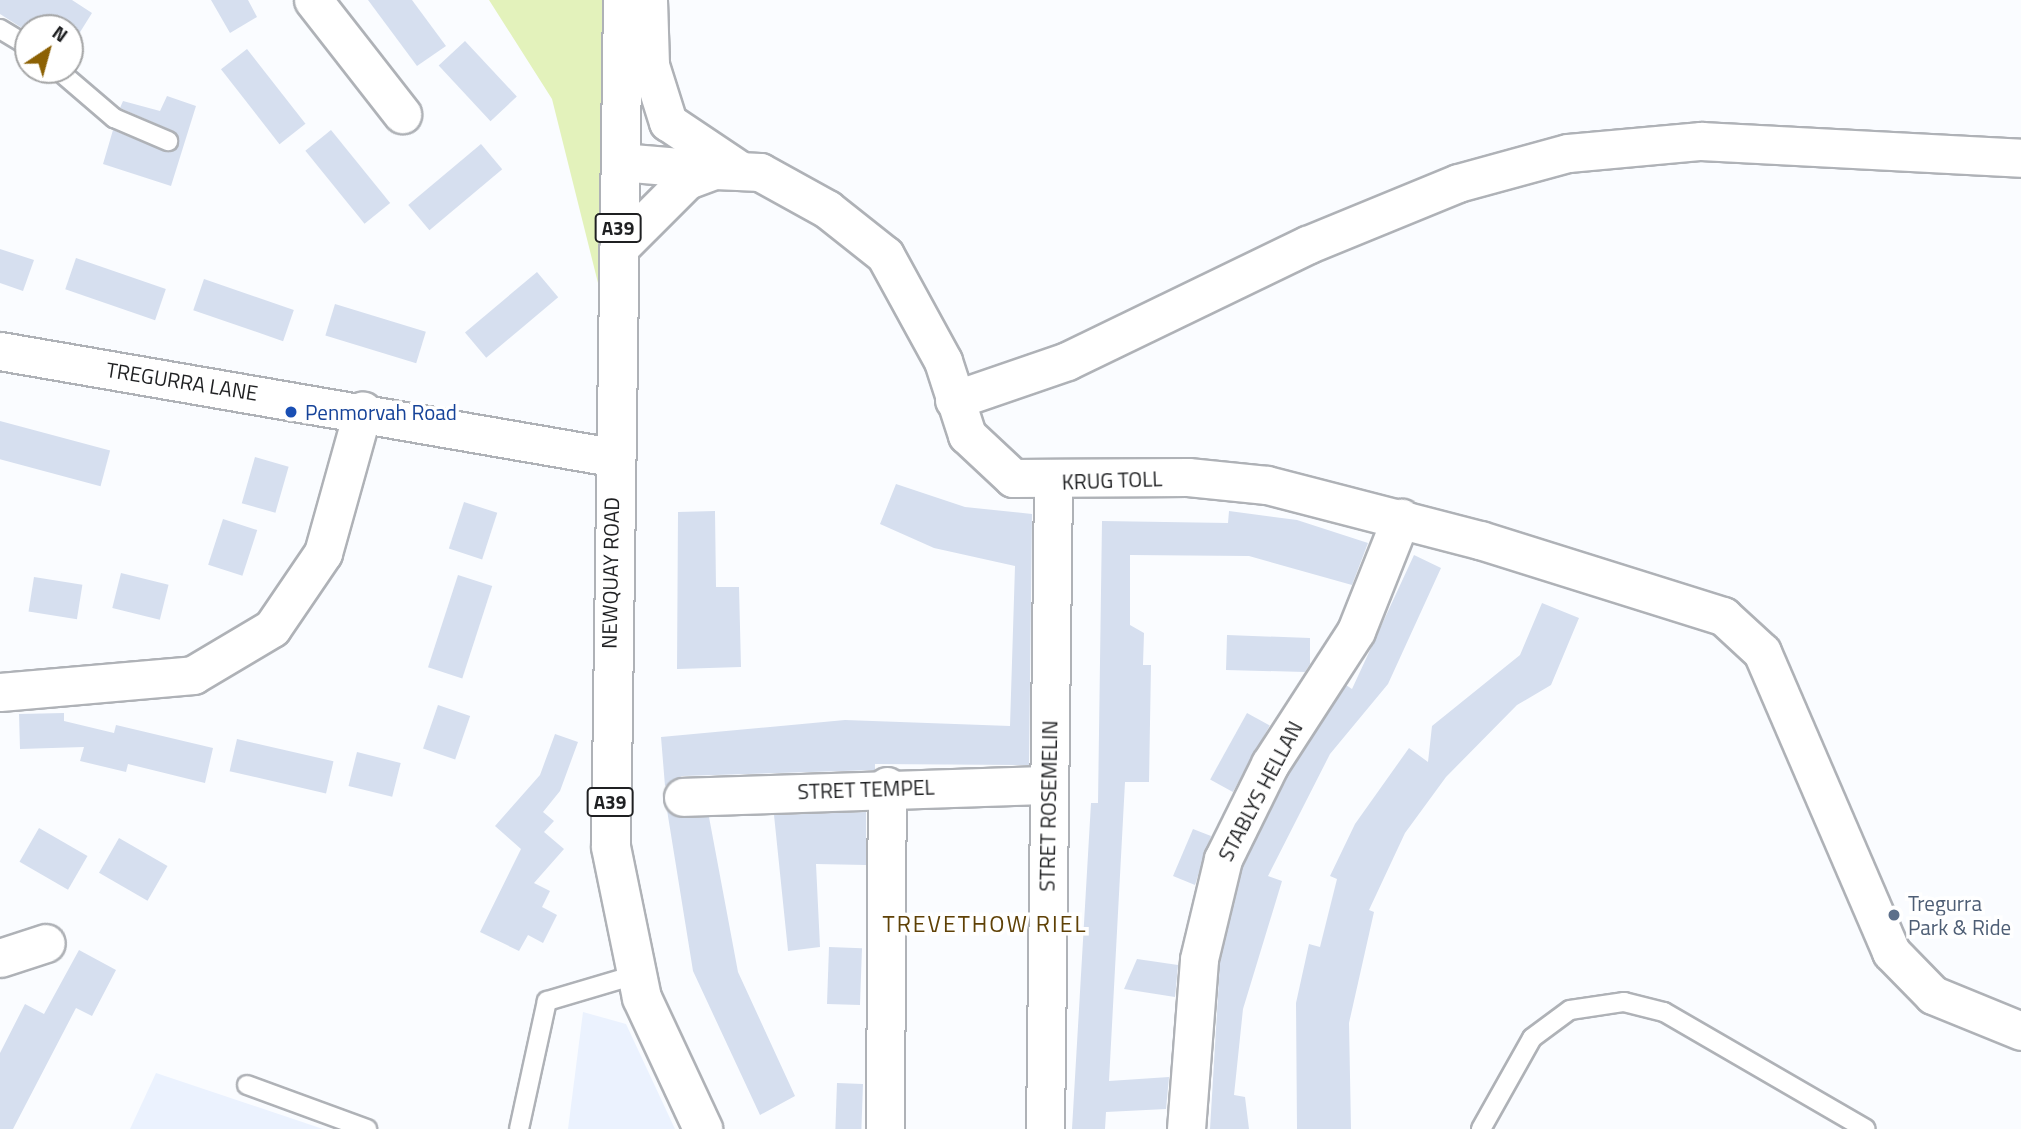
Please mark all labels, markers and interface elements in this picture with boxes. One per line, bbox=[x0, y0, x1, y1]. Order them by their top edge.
north arrow bbox=[14, 14, 84, 84]
text: N bbox=[47, 18, 74, 49]
road number: A39 bbox=[594, 212, 642, 244]
street label: TREGURRA LANE bbox=[104, 357, 260, 405]
place label: Penmorvah Road bbox=[305, 399, 457, 425]
marker: Penmorvah Road bbox=[283, 404, 299, 420]
street label: KRUG TOLL bbox=[1061, 466, 1163, 494]
street label: NEWQUAY ROAD bbox=[596, 497, 624, 649]
street label: STABLYS HELLAN bbox=[1213, 717, 1307, 865]
street label: STRET ROSEMELIN bbox=[1034, 720, 1062, 892]
street label: STRET TEMPEL bbox=[797, 774, 935, 804]
road number: A39 bbox=[586, 786, 634, 818]
place label: Tregurra Park & Ride bbox=[1908, 890, 2011, 940]
marker: Tregurra Park & Ride bbox=[1886, 907, 1902, 923]
district label: TREVETHOW RIEL bbox=[884, 910, 1086, 938]

